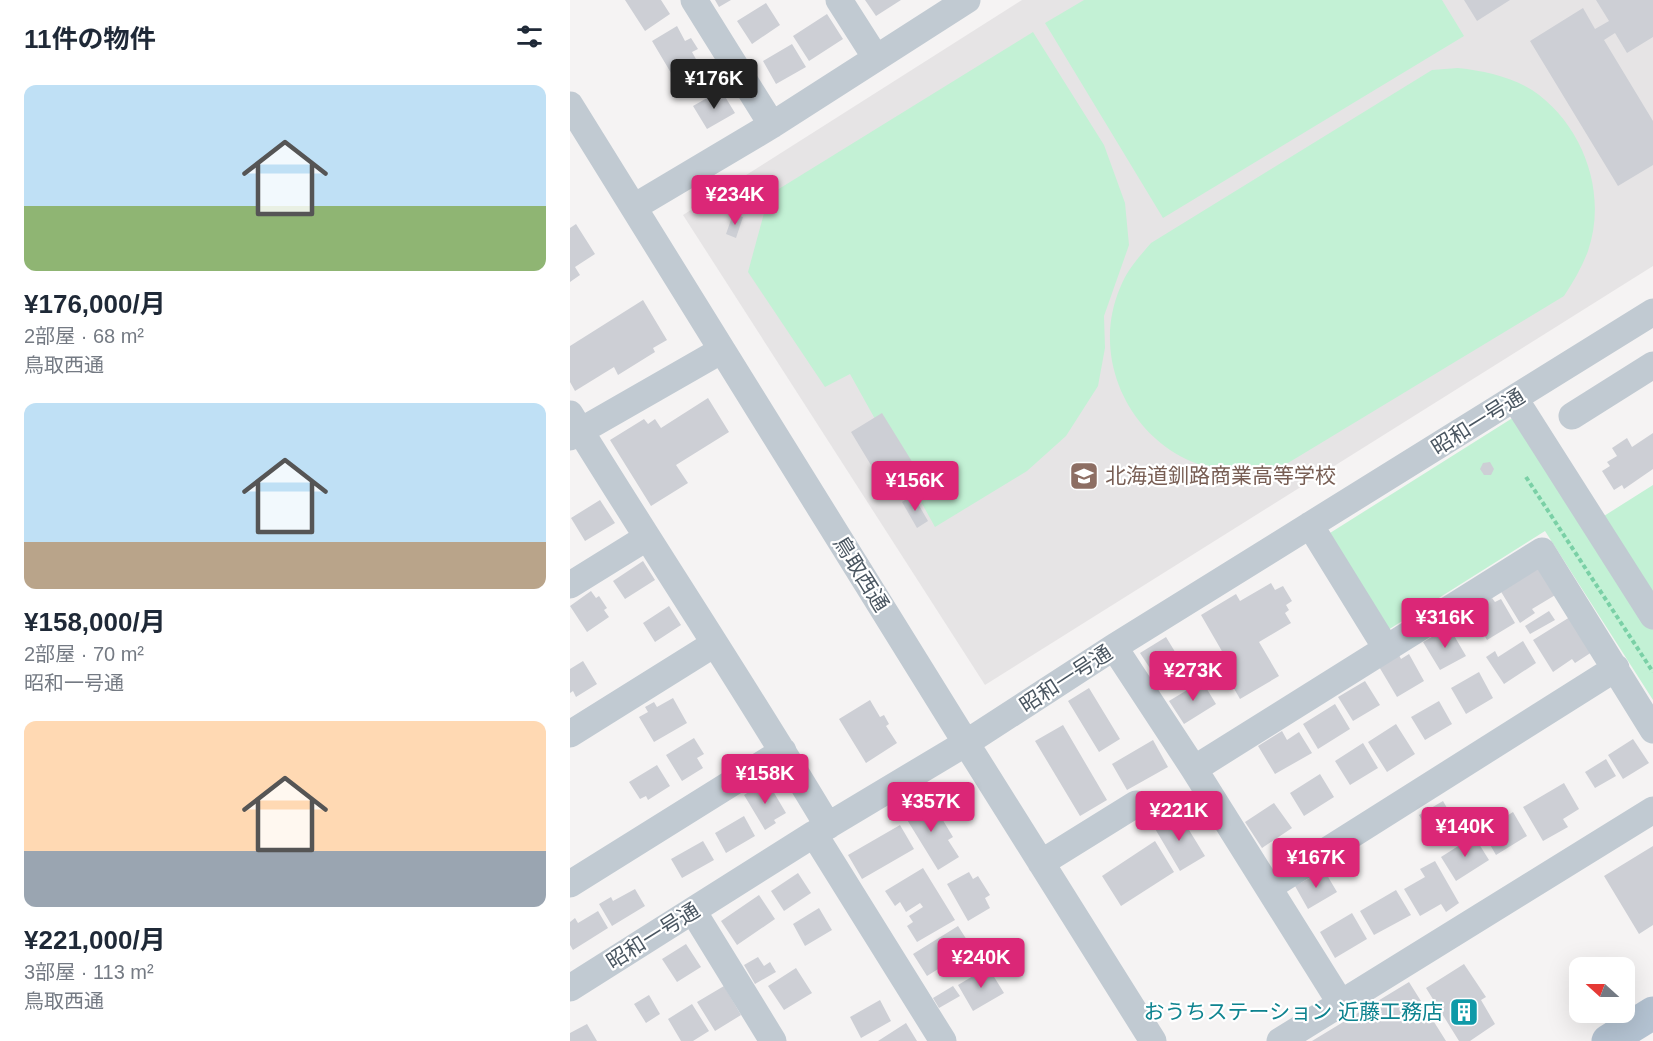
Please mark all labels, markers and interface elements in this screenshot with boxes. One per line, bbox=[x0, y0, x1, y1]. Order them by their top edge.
icon: filters bbox=[513, 20, 546, 53]
text: 11件の物件 bbox=[24, 24, 156, 54]
pin: ¥176K bbox=[672, 59, 756, 110]
text: ¥176K bbox=[685, 67, 743, 89]
icon: home bbox=[231, 124, 339, 232]
pin: ¥234K bbox=[693, 175, 777, 226]
text: ¥234K bbox=[706, 183, 764, 205]
text: ¥176,000/月 bbox=[24, 289, 166, 319]
text: 2部屋 · 68 m² bbox=[24, 325, 144, 347]
text: 鳥取西通 bbox=[24, 354, 104, 376]
street label: 昭和一号通 bbox=[1427, 384, 1528, 459]
icon: home bbox=[231, 442, 339, 550]
school or university icon: 北海道釧路商業高等学校 bbox=[1068, 460, 1100, 492]
pin: ¥156K bbox=[873, 461, 957, 512]
place label: 北海道釧路商業高等学校 bbox=[1105, 464, 1336, 487]
text: ¥156K bbox=[886, 469, 944, 491]
street label: 鳥取西通 bbox=[829, 532, 893, 615]
pin: ¥316K bbox=[1403, 598, 1487, 649]
text: ¥316K bbox=[1416, 606, 1474, 628]
text: ¥158,000/月 bbox=[24, 607, 166, 637]
street label: 昭和一号通 bbox=[1015, 640, 1116, 717]
text: 2部屋 · 70 m² bbox=[24, 643, 144, 665]
pin: ¥273K bbox=[1151, 651, 1235, 702]
text: ¥273K bbox=[1164, 659, 1222, 681]
text: 昭和一号通 bbox=[24, 672, 124, 694]
pin: ¥158K bbox=[723, 754, 807, 805]
icon: home bbox=[231, 760, 339, 868]
text: ¥158K bbox=[736, 762, 794, 784]
pin: ¥357K bbox=[889, 782, 973, 833]
text: ¥357K bbox=[902, 790, 960, 812]
pin: ¥221K bbox=[1137, 791, 1221, 842]
text: ¥221K bbox=[1150, 799, 1208, 821]
pin: ¥140K bbox=[1423, 807, 1507, 858]
text: ¥140K bbox=[1436, 815, 1494, 837]
pin: ¥167K bbox=[1274, 838, 1358, 889]
text: ¥167K bbox=[1287, 846, 1345, 868]
street label: 昭和一号通 bbox=[602, 898, 703, 973]
text: ¥221,000/月 bbox=[24, 925, 166, 955]
pin: ¥240K bbox=[939, 938, 1023, 989]
text: ¥240K bbox=[952, 946, 1010, 968]
north arrow bbox=[1569, 957, 1635, 1023]
map controls bbox=[1569, 957, 1635, 1023]
text: 3部屋 · 113 m² bbox=[24, 961, 154, 983]
text: 鳥取西通 bbox=[24, 990, 104, 1012]
building icon: おうちステーション 近藤工務店 bbox=[1448, 996, 1480, 1028]
place label: おうちステーション 近藤工務店 bbox=[1144, 1000, 1443, 1023]

